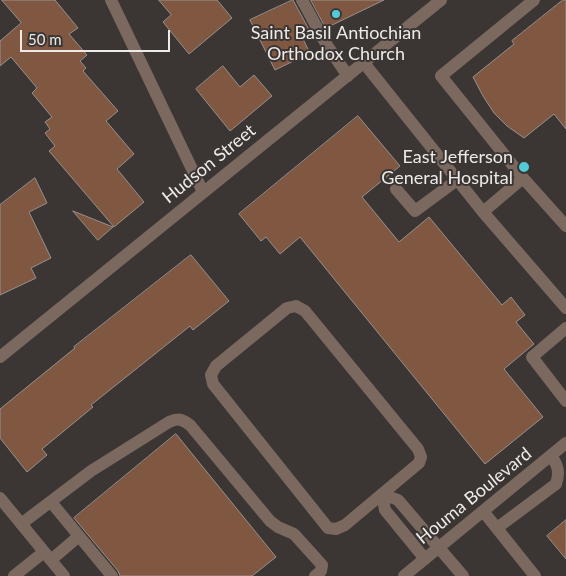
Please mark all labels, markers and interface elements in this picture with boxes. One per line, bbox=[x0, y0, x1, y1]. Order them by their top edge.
marker: Saint Basil Antiochian Orthodox Church bbox=[330, 8, 342, 20]
scale bar bbox=[22, 20, 172, 52]
place label: Saint Basil Antiochian Orthodox Church bbox=[251, 22, 421, 64]
text: 50 m bbox=[28, 30, 62, 48]
street label: Hudson Street bbox=[158, 120, 260, 208]
place label: East Jefferson General Hospital bbox=[381, 146, 513, 188]
marker: East Jefferson General Hospital bbox=[517, 160, 531, 174]
street label: Houma Boulevard bbox=[412, 443, 536, 549]

